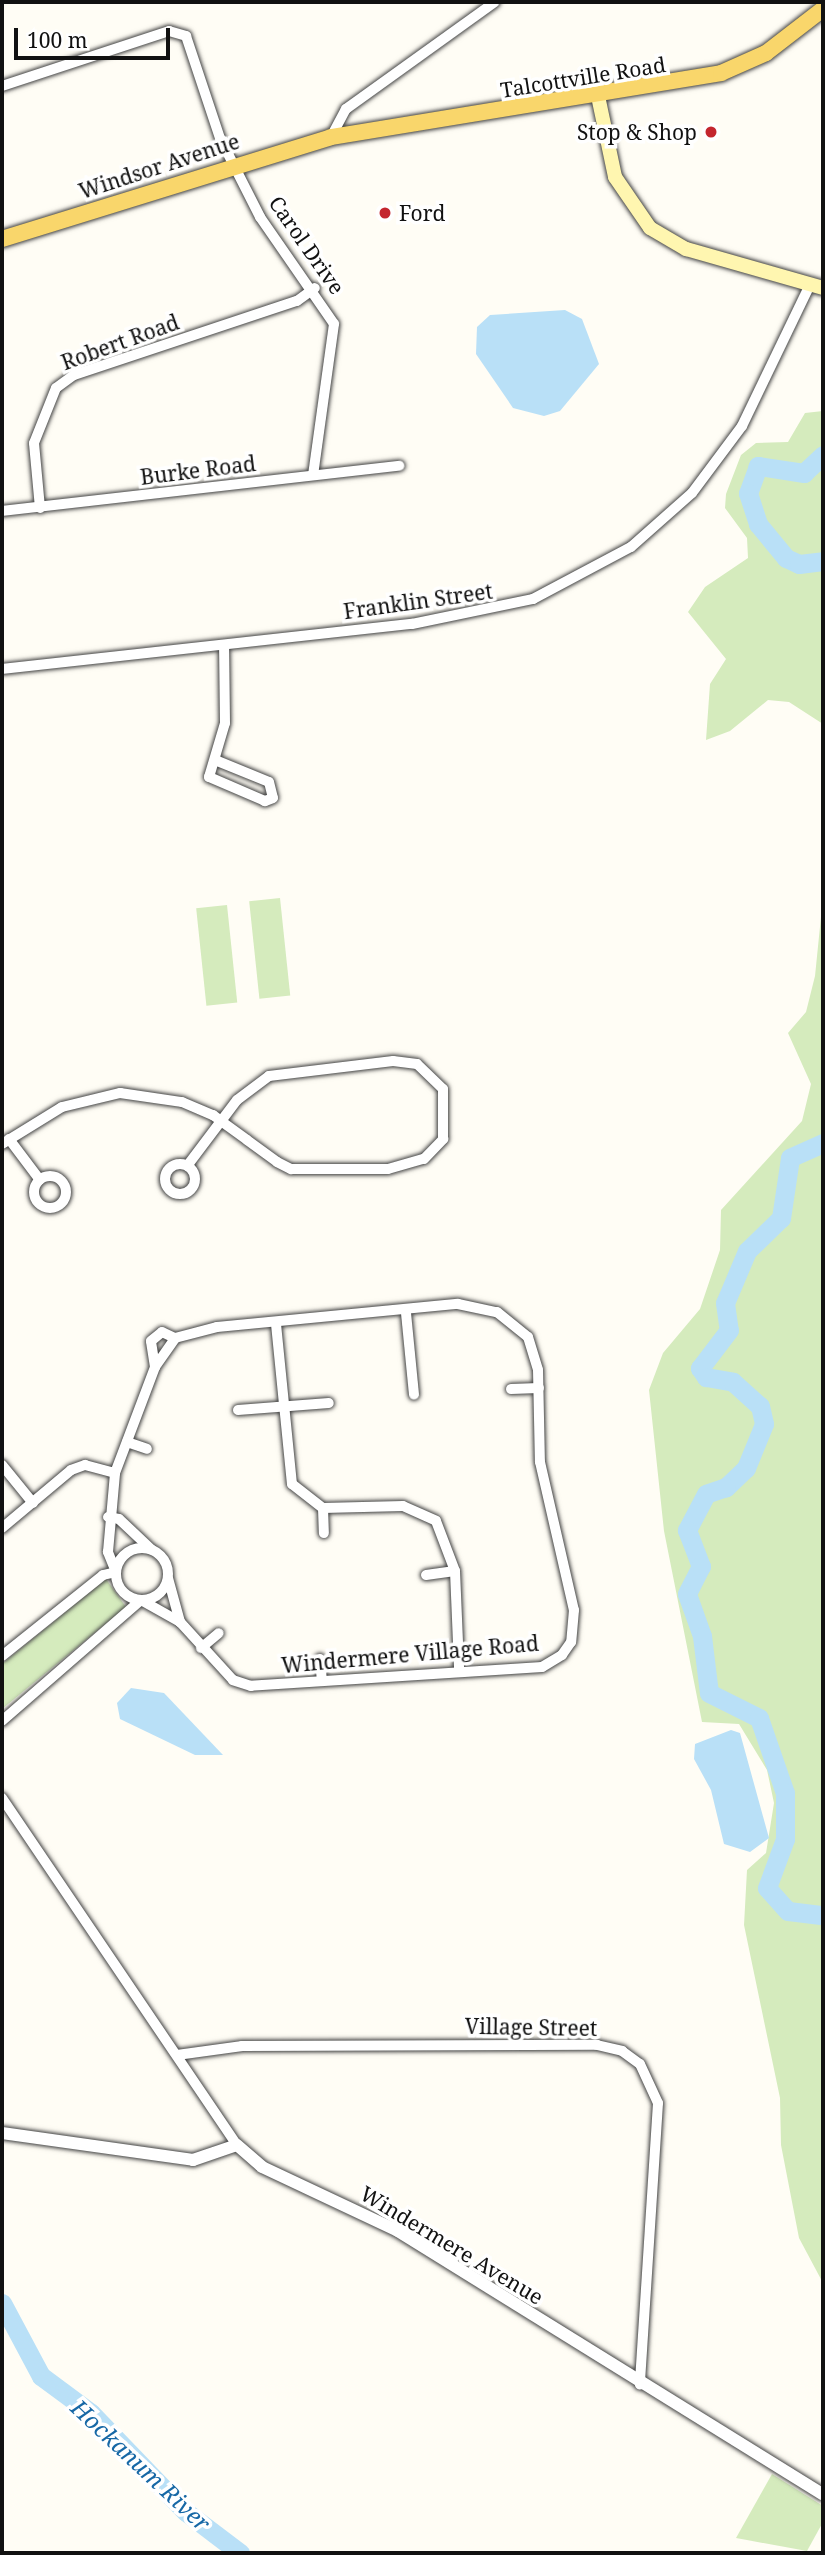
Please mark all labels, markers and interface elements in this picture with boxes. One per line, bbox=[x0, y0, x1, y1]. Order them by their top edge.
scale bar bbox=[18, 14, 173, 58]
text: 100 m bbox=[27, 26, 88, 54]
street label: Talcottville Road bbox=[499, 51, 667, 103]
place label: Stop & Shop bbox=[577, 119, 697, 145]
marker: Stop & Shop bbox=[703, 124, 719, 140]
street label: Windsor Avenue bbox=[76, 128, 242, 204]
street label: Carol Drive bbox=[264, 191, 350, 299]
place label: Ford bbox=[399, 200, 445, 226]
marker: Ford bbox=[377, 205, 393, 221]
street label: Robert Road bbox=[58, 309, 182, 375]
street label: Burke Road bbox=[139, 450, 257, 490]
street label: Franklin Street bbox=[342, 578, 494, 624]
street label: Windermere Village Road bbox=[280, 1630, 540, 1678]
street label: Village Street bbox=[465, 2013, 597, 2041]
street label: Windermere Avenue bbox=[356, 2180, 548, 2310]
water label: Hockanum River bbox=[66, 2394, 216, 2536]

